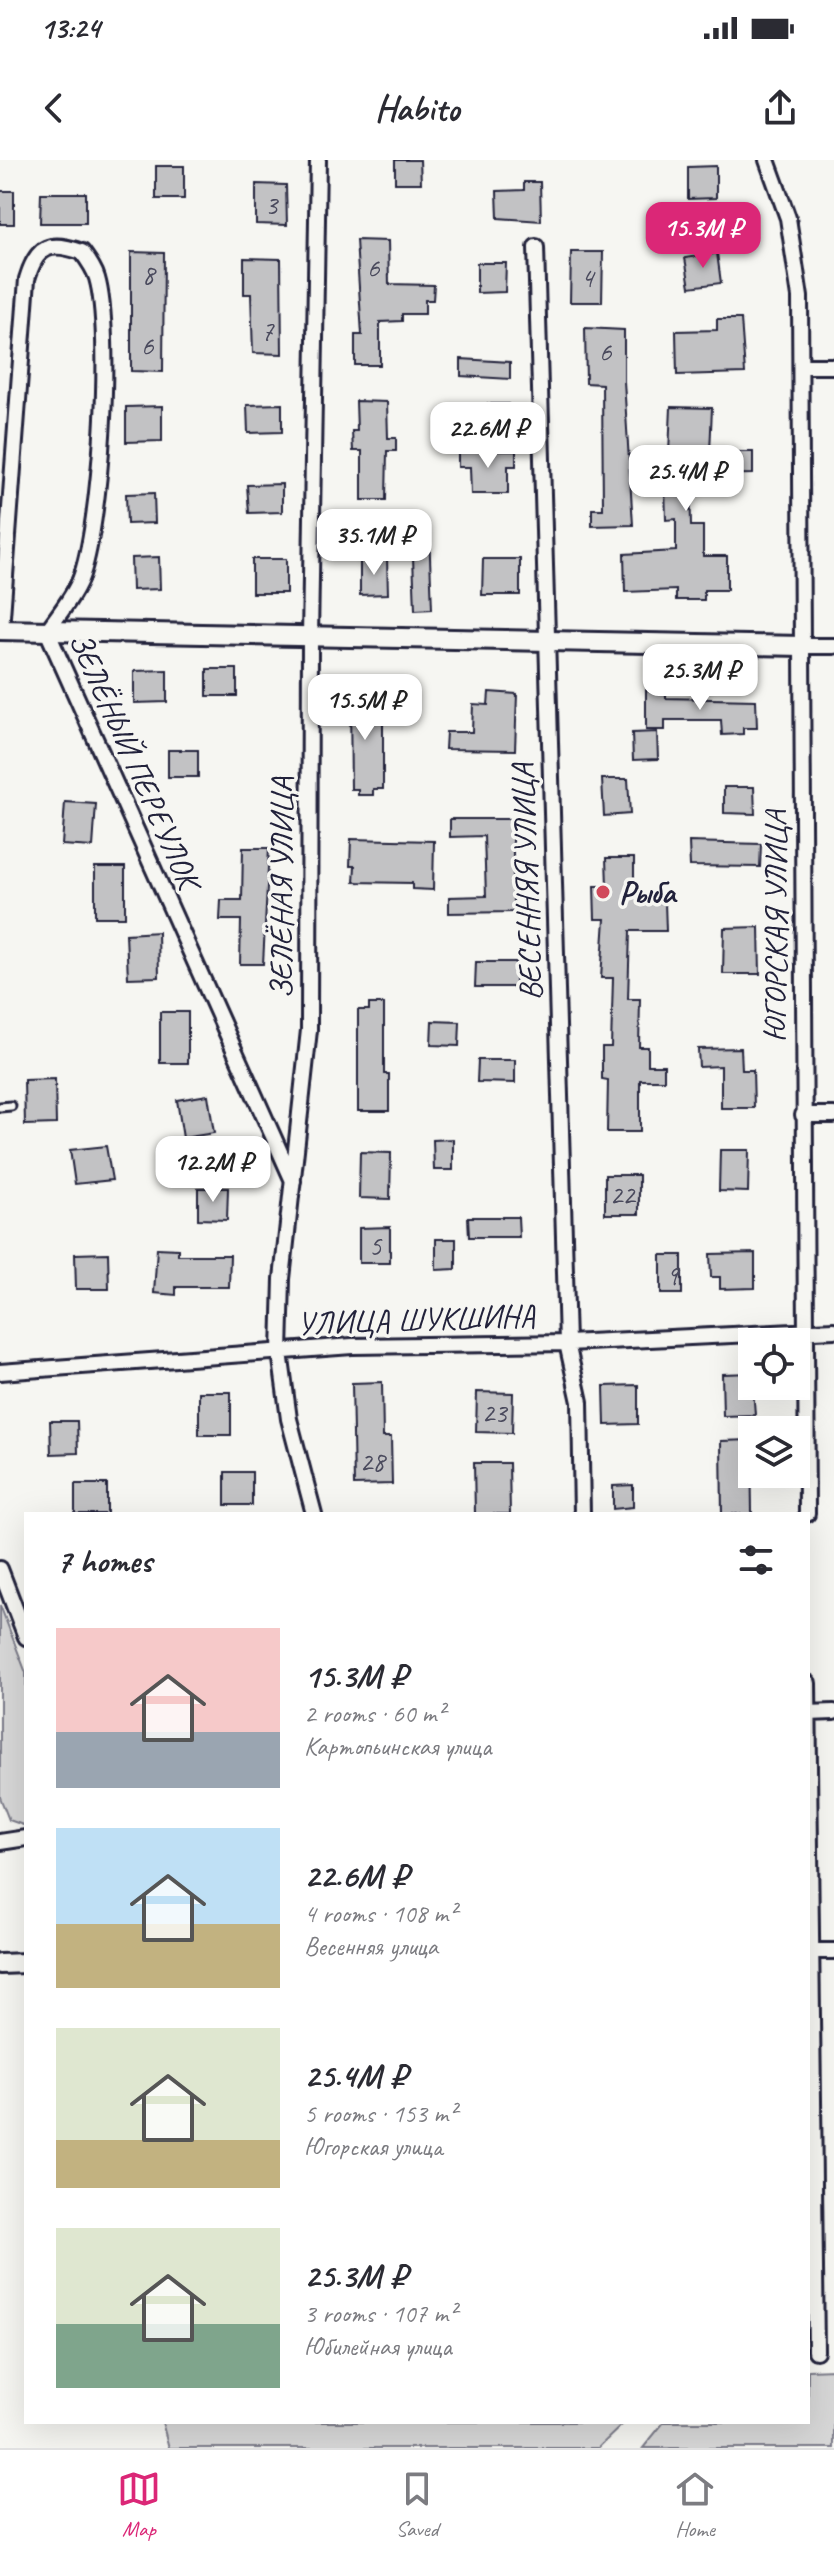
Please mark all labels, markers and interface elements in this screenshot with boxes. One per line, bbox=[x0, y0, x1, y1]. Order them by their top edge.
text: 13:24 bbox=[40, 9, 100, 47]
text: Habito bbox=[375, 85, 459, 131]
icon: back bbox=[32, 86, 76, 130]
icon: share bbox=[758, 86, 802, 130]
house number: 3 bbox=[265, 187, 280, 222]
pin: 15.3M ₽ bbox=[629, 202, 777, 270]
text: 15.3M ₽ bbox=[664, 211, 742, 244]
house number: 6 bbox=[367, 250, 381, 285]
house number: 8 bbox=[142, 257, 157, 292]
house number: 4 bbox=[581, 260, 596, 295]
house number: 7 bbox=[261, 313, 275, 348]
house number: 6 bbox=[141, 328, 155, 363]
house number: 6 bbox=[599, 334, 613, 369]
pin: 22.6M ₽ bbox=[414, 402, 562, 470]
text: 22.6M ₽ bbox=[448, 411, 528, 444]
pin: 25.4M ₽ bbox=[612, 445, 760, 513]
text: 25.4M ₽ bbox=[647, 454, 725, 487]
pin: 35.1M ₽ bbox=[300, 509, 448, 577]
text: 35.1M ₽ bbox=[335, 518, 413, 551]
street label: ЗЕЛЁНЫЙ ПЕРЕУЛОК bbox=[60, 626, 212, 900]
pin: 25.3M ₽ bbox=[626, 644, 774, 712]
text: 25.3M ₽ bbox=[661, 653, 739, 686]
pin: 15.5M ₽ bbox=[291, 674, 439, 742]
text: 15.5M ₽ bbox=[326, 683, 404, 716]
street label: ВЕСЕННЯЯ УЛИЦА bbox=[502, 761, 551, 1001]
street label: ЗЕЛЁНАЯ УЛИЦА bbox=[261, 776, 302, 999]
street label: ЮГОРСКАЯ УЛИЦА bbox=[755, 808, 796, 1042]
place label: Рыба bbox=[619, 872, 678, 913]
marker: Рыба bbox=[594, 883, 612, 901]
pin: 12.2M ₽ bbox=[139, 1136, 287, 1204]
text: 12.2M ₽ bbox=[174, 1145, 252, 1178]
house number: 22 bbox=[609, 1177, 637, 1212]
house number: 5 bbox=[369, 1228, 383, 1263]
house number: 9 bbox=[666, 1258, 681, 1293]
street label: УЛИЦА ШУКШИНА bbox=[296, 1295, 536, 1344]
map controls bbox=[738, 1328, 810, 1488]
button: locate bbox=[738, 1328, 810, 1400]
house number: 23 bbox=[481, 1395, 509, 1430]
button: layers bbox=[738, 1416, 810, 1488]
house number: 28 bbox=[359, 1444, 387, 1479]
icon: filters bbox=[734, 1538, 778, 1582]
text: 7 homes bbox=[56, 1539, 152, 1582]
text: 15.3M ₽ bbox=[304, 1654, 407, 1697]
icon: home bbox=[120, 1660, 216, 1756]
text: 2 rooms · 60 m² bbox=[304, 1697, 445, 1730]
text: Картопьинская улица bbox=[304, 1730, 491, 1763]
text: 22.6M ₽ bbox=[304, 1854, 408, 1897]
icon: home bbox=[120, 1860, 216, 1956]
text: 4 rooms · 108 m² bbox=[304, 1897, 456, 1930]
text: Весенняя улица bbox=[304, 1930, 438, 1963]
text: 25.4M ₽ bbox=[304, 2054, 407, 2097]
icon: home bbox=[120, 2060, 216, 2156]
text: 5 rooms · 153 m² bbox=[304, 2097, 456, 2130]
text: Югорская улица bbox=[304, 2130, 442, 2163]
text: 25.3M ₽ bbox=[304, 2254, 407, 2297]
icon: home bbox=[120, 2260, 216, 2356]
text: 3 rooms · 107 m² bbox=[304, 2297, 456, 2330]
text: Юбилейная улица bbox=[304, 2330, 452, 2363]
tab: Map bbox=[117, 2467, 161, 2543]
tab: Saved bbox=[395, 2467, 439, 2543]
tab: Home bbox=[673, 2467, 717, 2543]

